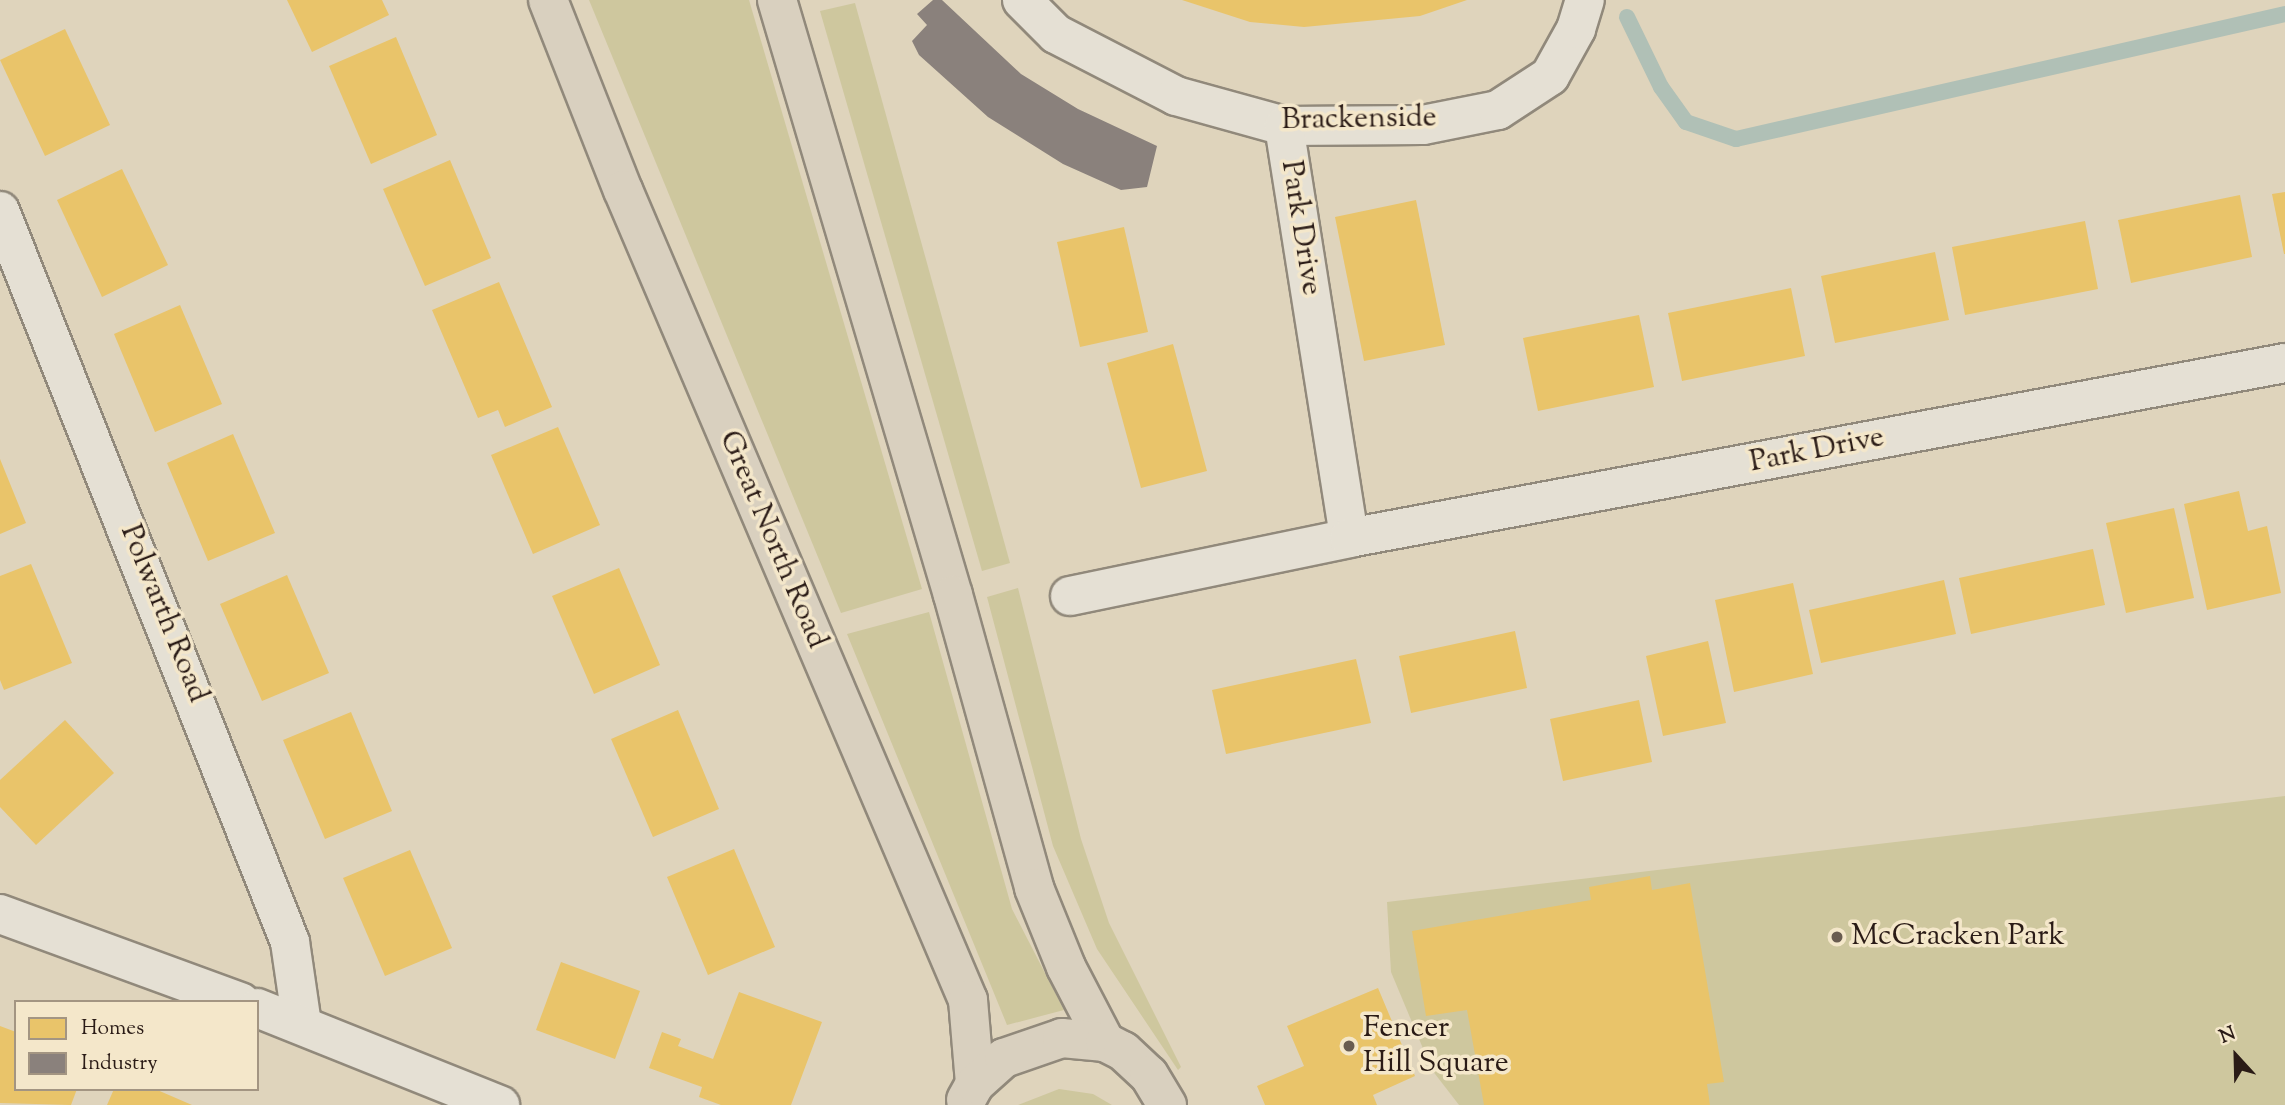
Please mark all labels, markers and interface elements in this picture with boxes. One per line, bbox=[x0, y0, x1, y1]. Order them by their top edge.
street label: Brackenside bbox=[1281, 101, 1437, 139]
street label: Park Drive bbox=[1272, 158, 1328, 298]
street label: Park Drive bbox=[1747, 420, 1887, 482]
street label: Great North Road bbox=[710, 426, 834, 654]
street label: Polwarth Road bbox=[111, 520, 215, 708]
place label: McCracken Park bbox=[1851, 919, 2065, 955]
marker: McCracken Park bbox=[1829, 929, 1845, 945]
legend bbox=[14, 1000, 259, 1091]
place label: Fencer Hill Square bbox=[1363, 1011, 1509, 1082]
text: Homes bbox=[81, 1014, 144, 1044]
north arrow bbox=[2201, 1021, 2271, 1091]
text: N bbox=[2216, 1021, 2240, 1051]
marker: Fencer Hill Square bbox=[1341, 1038, 1357, 1054]
text: Industry bbox=[81, 1049, 158, 1079]

